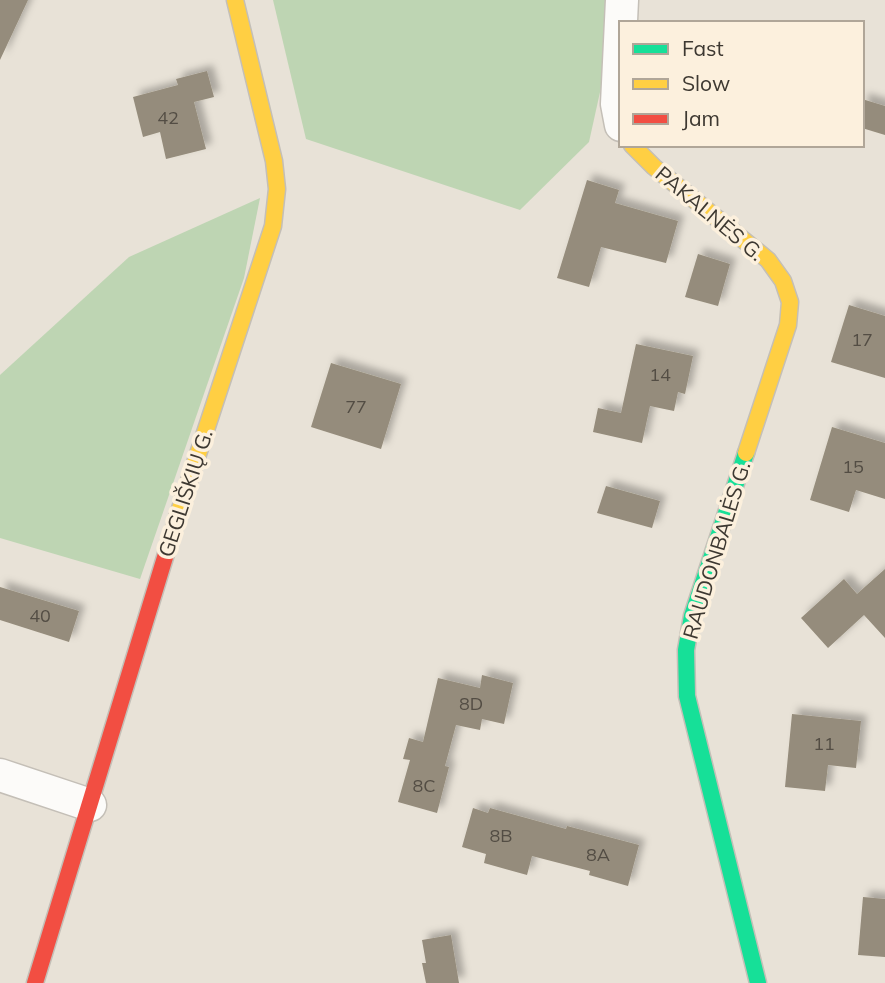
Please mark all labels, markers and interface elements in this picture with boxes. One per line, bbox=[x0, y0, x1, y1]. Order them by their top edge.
legend bbox=[619, 21, 864, 147]
text: Fast bbox=[682, 35, 724, 61]
text: Slow bbox=[682, 70, 730, 96]
text: Jam bbox=[682, 105, 720, 131]
house number: 42 bbox=[157, 106, 179, 129]
street label: PAKALNĖS G. bbox=[650, 160, 770, 266]
house number: 17 bbox=[851, 328, 873, 351]
house number: 14 bbox=[649, 363, 671, 386]
house number: 77 bbox=[345, 395, 367, 418]
street label: GEGLIŠKIŲ G. bbox=[152, 426, 218, 560]
house number: 15 bbox=[842, 455, 864, 478]
street label: RAUDONBALĖS G. bbox=[677, 458, 755, 642]
house number: 40 bbox=[29, 604, 51, 627]
house number: 8D bbox=[459, 692, 483, 715]
house number: 11 bbox=[813, 732, 835, 755]
house number: 8C bbox=[412, 774, 436, 797]
house number: 8B bbox=[489, 824, 513, 847]
house number: 8A bbox=[586, 843, 610, 866]

